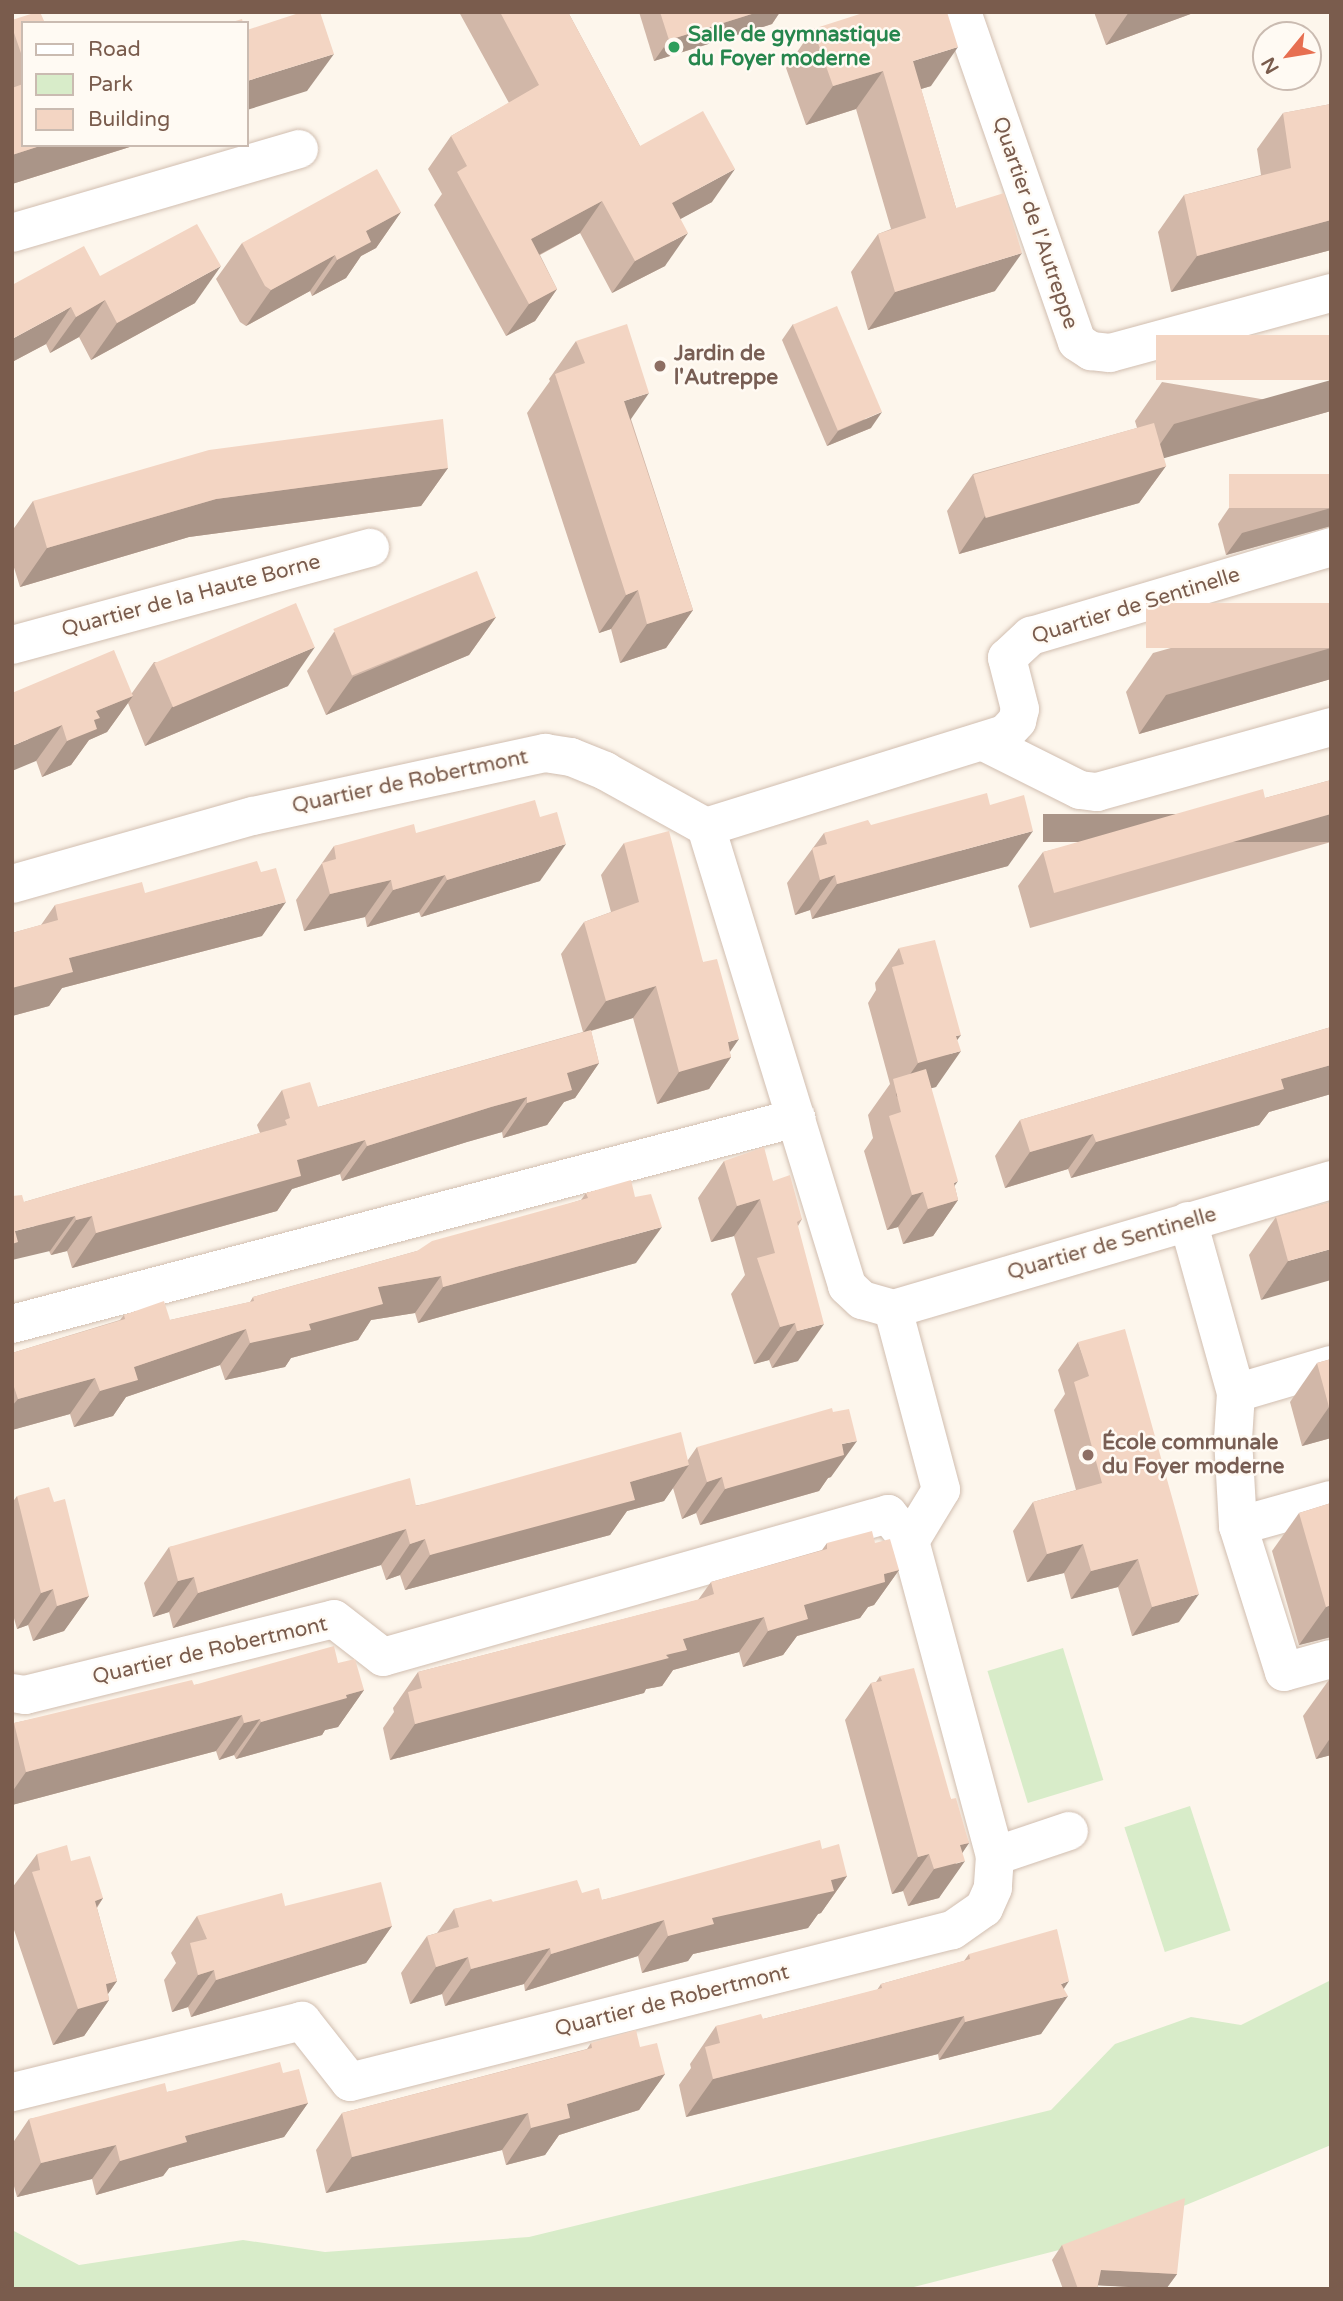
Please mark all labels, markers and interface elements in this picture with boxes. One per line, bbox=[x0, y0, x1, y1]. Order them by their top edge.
legend bbox=[21, 21, 248, 147]
north arrow bbox=[1252, 21, 1322, 91]
place label: Salle de gymnastique du Foyer moderne bbox=[688, 22, 901, 72]
text: Road bbox=[88, 37, 141, 62]
marker: Salle de gymnastique du Foyer moderne bbox=[666, 39, 682, 55]
text: N bbox=[1257, 53, 1284, 78]
text: Park bbox=[88, 72, 133, 97]
text: Building bbox=[88, 107, 170, 132]
street label: Quartier de l'Autreppe bbox=[987, 114, 1083, 332]
place label: Jardin de l'Autreppe bbox=[674, 341, 778, 391]
marker: Jardin de l'Autreppe bbox=[652, 358, 668, 374]
street label: Quartier de la Haute Borne bbox=[59, 549, 323, 643]
street label: Quartier de Sentinelle bbox=[1029, 562, 1243, 650]
street label: Quartier de Robertmont bbox=[290, 745, 530, 819]
street label: Quartier de Sentinelle bbox=[1005, 1202, 1219, 1286]
place label: École communale du Foyer moderne bbox=[1102, 1430, 1284, 1480]
marker: École communale du Foyer moderne bbox=[1080, 1447, 1096, 1463]
street label: Quartier de Robertmont bbox=[90, 1612, 330, 1690]
street label: Quartier de Robertmont bbox=[552, 1960, 792, 2042]

